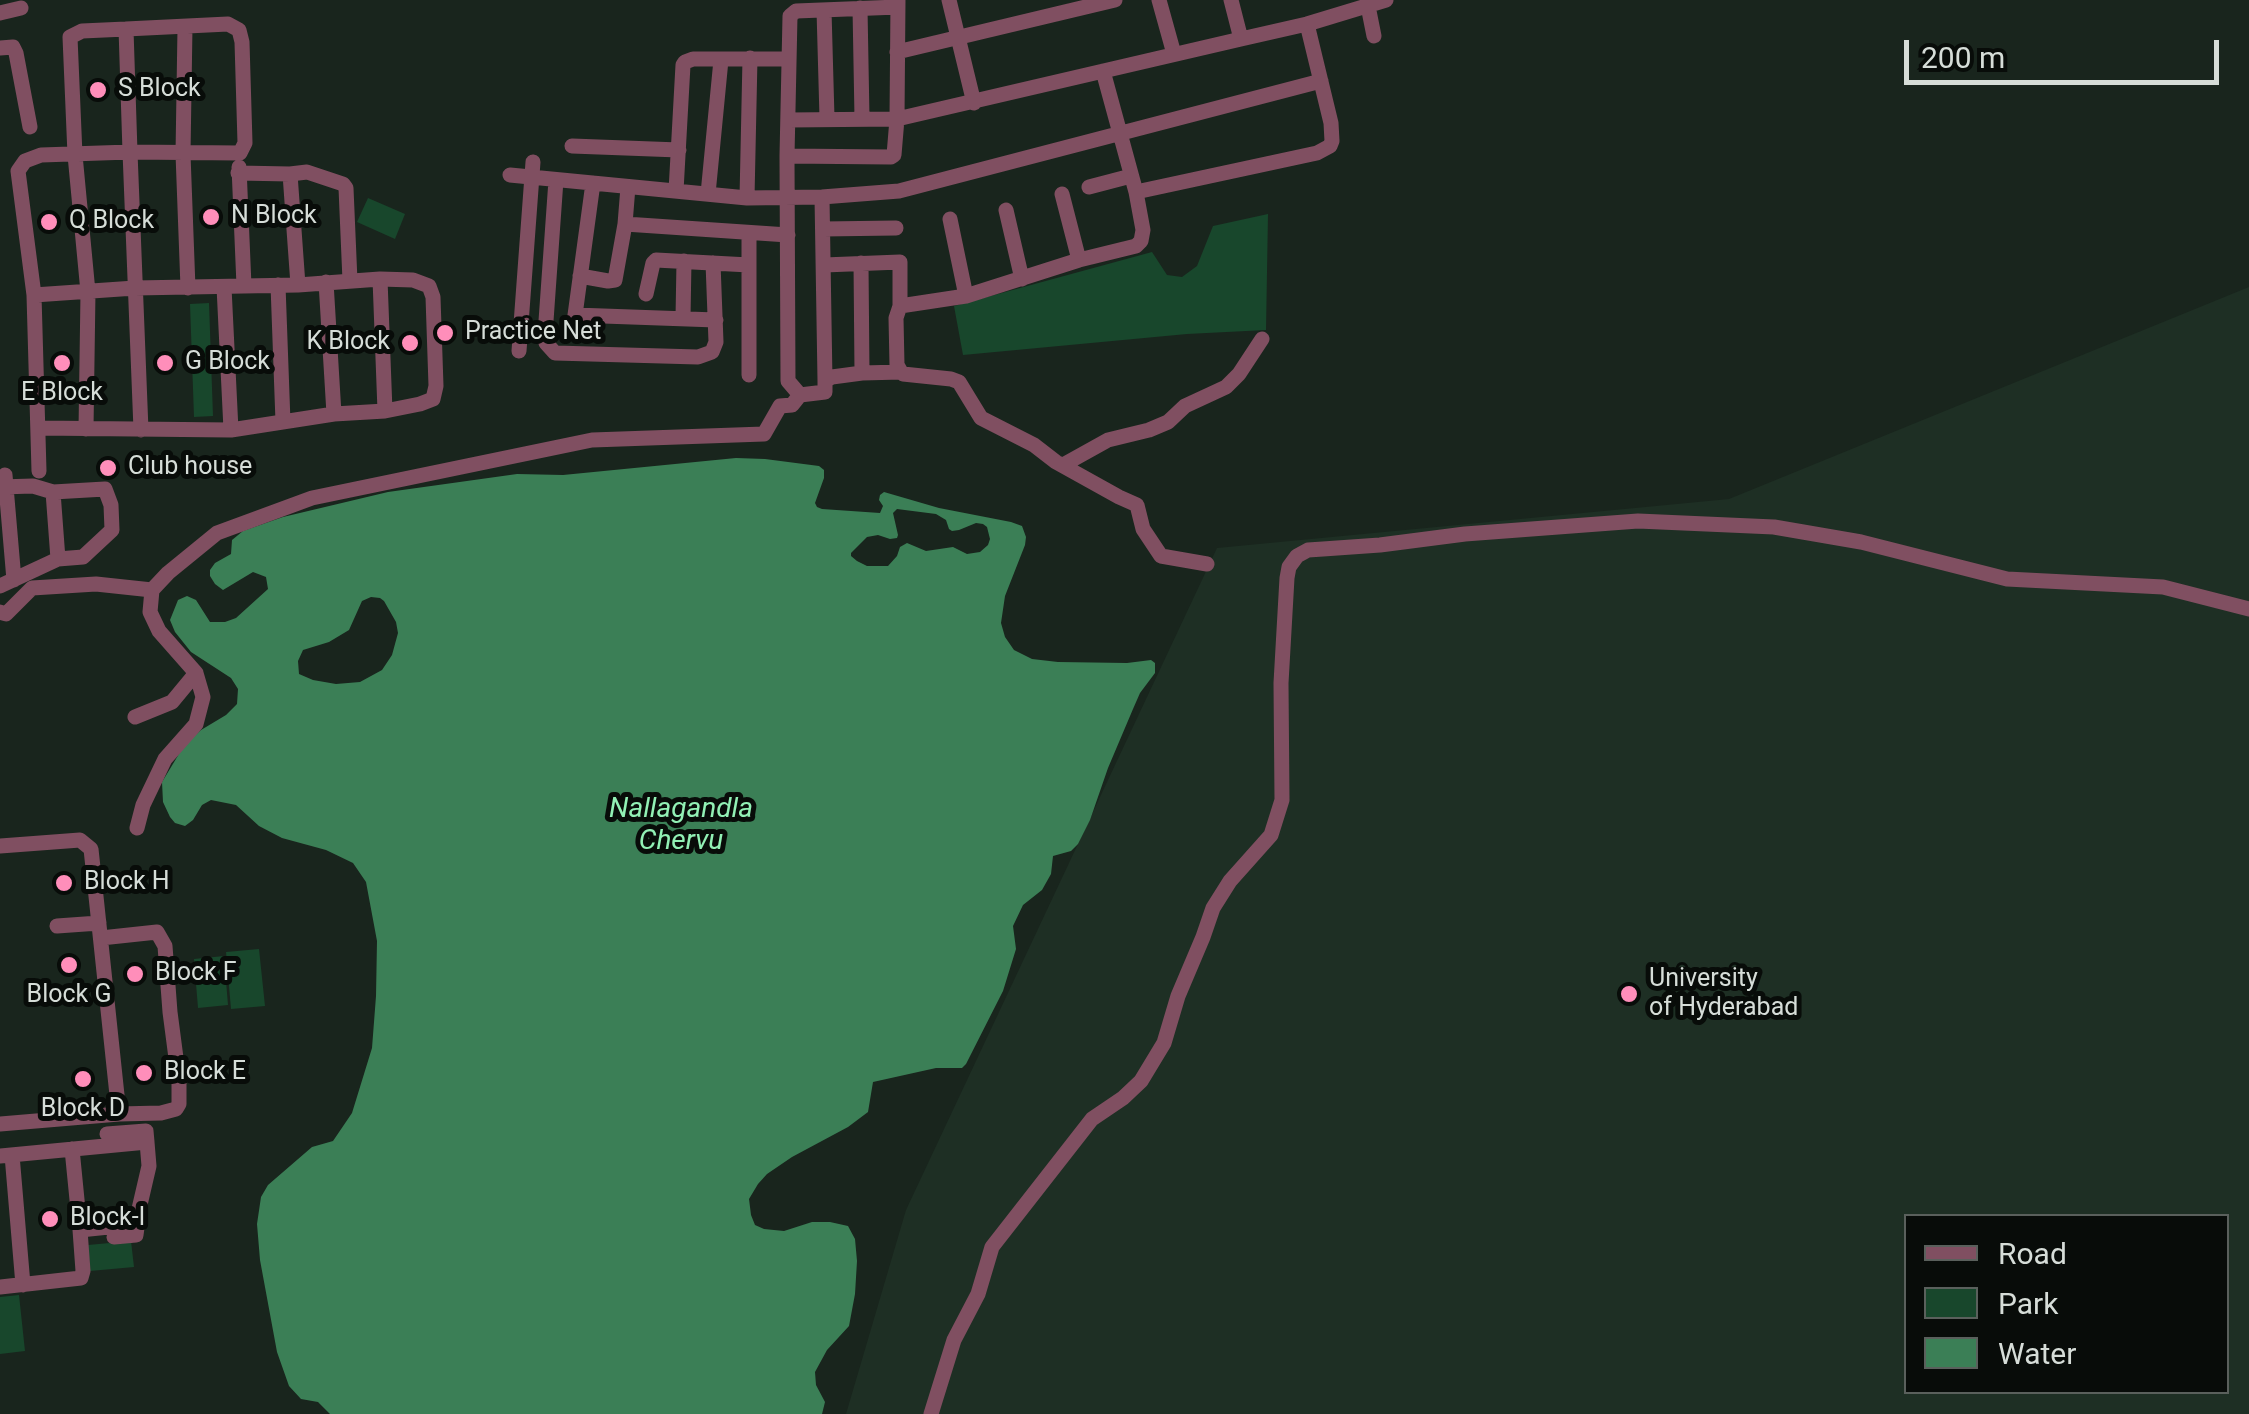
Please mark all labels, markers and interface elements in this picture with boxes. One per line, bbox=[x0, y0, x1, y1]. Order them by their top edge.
scale bar bbox=[1909, 20, 2224, 82]
text: 200 m bbox=[1921, 40, 2005, 75]
place label: S Block bbox=[118, 75, 201, 105]
marker: S Block bbox=[87, 79, 109, 101]
place label: N Block bbox=[231, 202, 317, 232]
marker: N Block bbox=[200, 206, 222, 228]
place label: Q Block bbox=[69, 207, 154, 237]
marker: Q Block bbox=[38, 211, 60, 233]
place label: Practice Net bbox=[465, 318, 602, 348]
marker: Practice Net bbox=[434, 322, 456, 344]
place label: K Block bbox=[306, 328, 390, 358]
marker: K Block bbox=[399, 332, 421, 354]
place label: G Block bbox=[185, 348, 270, 378]
marker: E Block bbox=[51, 352, 73, 374]
marker: G Block bbox=[154, 352, 176, 374]
place label: E Block bbox=[21, 379, 103, 409]
place label: Club house bbox=[128, 453, 252, 483]
marker: Club house bbox=[97, 457, 119, 479]
water label: Nallagandla Chervu bbox=[609, 793, 753, 859]
place label: Block H bbox=[84, 868, 170, 898]
marker: Block H bbox=[53, 872, 75, 894]
marker: Block G bbox=[58, 954, 80, 976]
place label: Block F bbox=[155, 959, 237, 989]
marker: Block F bbox=[124, 963, 146, 985]
place label: University of Hyderabad bbox=[1649, 965, 1798, 1024]
place label: Block G bbox=[27, 981, 111, 1011]
marker: University of Hyderabad bbox=[1618, 983, 1640, 1005]
place label: Block E bbox=[164, 1058, 246, 1088]
marker: Block E bbox=[133, 1062, 155, 1084]
marker: Block D bbox=[72, 1068, 94, 1090]
place label: Block D bbox=[41, 1095, 125, 1125]
place label: Block-I bbox=[70, 1204, 145, 1234]
marker: Block-I bbox=[39, 1208, 61, 1230]
legend bbox=[1904, 1214, 2229, 1394]
text: Road bbox=[1998, 1236, 2067, 1271]
text: Park bbox=[1998, 1286, 2058, 1321]
text: Water bbox=[1998, 1336, 2076, 1371]

